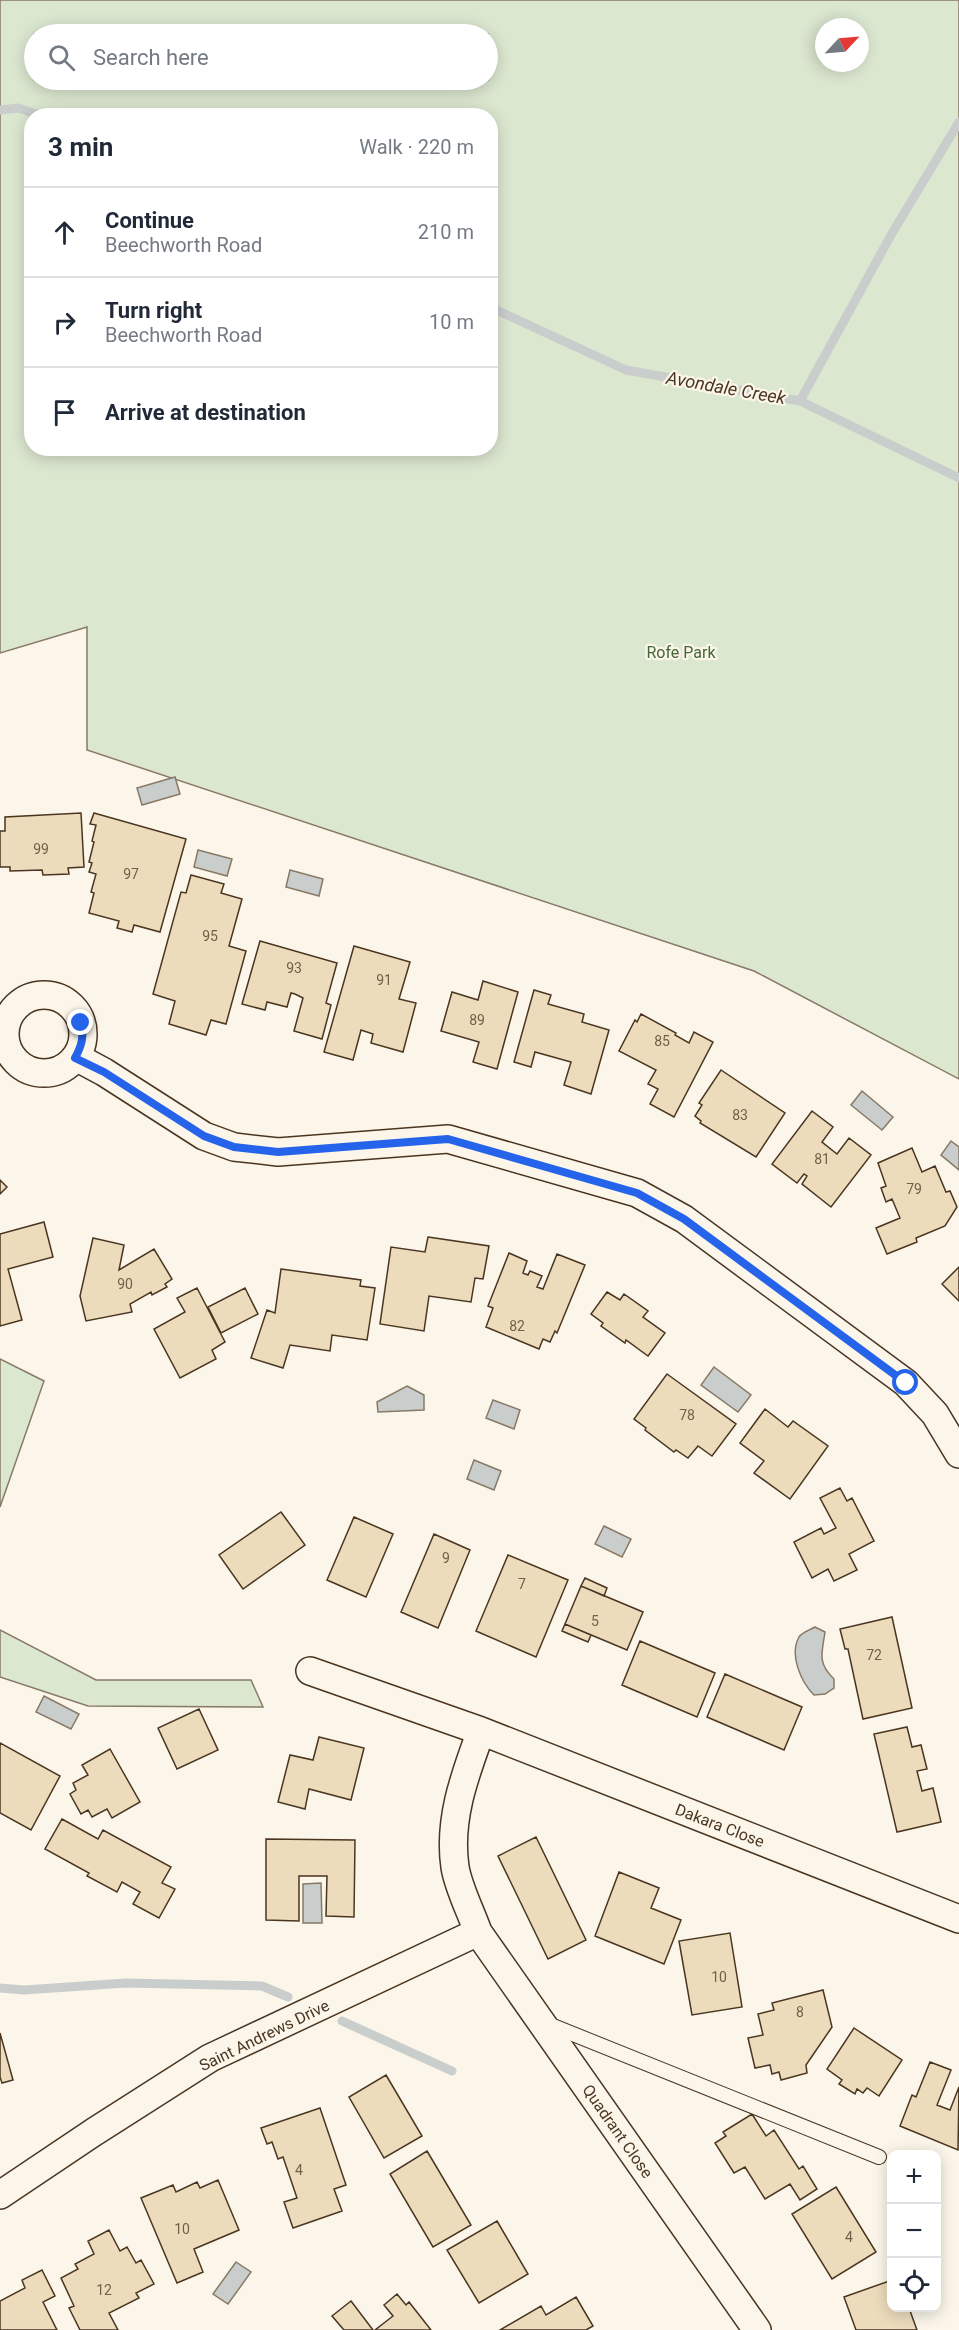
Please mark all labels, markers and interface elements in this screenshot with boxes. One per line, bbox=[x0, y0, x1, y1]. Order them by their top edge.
north arrow bbox=[815, 18, 869, 72]
search box bbox=[24, 24, 498, 90]
icon: search bbox=[45, 41, 78, 74]
text: Search here bbox=[93, 45, 209, 70]
text: 3 min bbox=[48, 132, 113, 162]
text: Walk · 220 m bbox=[359, 135, 474, 159]
text: Continue bbox=[105, 208, 194, 233]
icon: ahead bbox=[48, 216, 81, 249]
text: 210 m bbox=[418, 220, 474, 244]
text: Beechworth Road bbox=[105, 233, 262, 257]
text: Turn right bbox=[105, 298, 202, 323]
icon: right bbox=[48, 306, 81, 339]
text: 10 m bbox=[429, 310, 474, 334]
text: Beechworth Road bbox=[105, 323, 262, 347]
water label: Avondale Creek bbox=[664, 367, 788, 409]
icon: arrive bbox=[48, 396, 81, 429]
text: Arrive at destination bbox=[105, 400, 306, 425]
park label: Rofe Park bbox=[646, 643, 716, 662]
house number: 99 bbox=[33, 841, 49, 857]
house number: 97 bbox=[123, 866, 139, 882]
house number: 95 bbox=[202, 928, 218, 944]
house number: 93 bbox=[286, 960, 302, 976]
house number: 91 bbox=[376, 972, 392, 988]
route end bbox=[67, 1009, 93, 1035]
house number: 89 bbox=[469, 1012, 485, 1028]
house number: 85 bbox=[654, 1033, 670, 1049]
house number: 83 bbox=[732, 1107, 748, 1123]
house number: 81 bbox=[814, 1151, 830, 1167]
house number: 79 bbox=[906, 1181, 922, 1197]
house number: 90 bbox=[117, 1276, 133, 1292]
house number: 82 bbox=[509, 1318, 525, 1334]
route start bbox=[892, 1369, 918, 1395]
house number: 78 bbox=[679, 1407, 695, 1423]
house number: 9 bbox=[442, 1550, 450, 1566]
house number: 7 bbox=[518, 1576, 526, 1592]
house number: 5 bbox=[591, 1613, 599, 1629]
house number: 72 bbox=[866, 1647, 882, 1663]
street label: Dakara Close bbox=[673, 1800, 767, 1851]
house number: 10 bbox=[711, 1969, 727, 1985]
street label: Saint Andrews Drive bbox=[196, 1996, 332, 2075]
house number: 8 bbox=[796, 2004, 804, 2020]
street label: Quadrant Close bbox=[578, 2081, 657, 2182]
map controls bbox=[887, 2150, 941, 2312]
button: + bbox=[887, 2150, 941, 2204]
house number: 4 bbox=[295, 2162, 303, 2178]
button: − bbox=[887, 2204, 941, 2258]
house number: 10 bbox=[174, 2221, 190, 2237]
house number: 4 bbox=[845, 2229, 853, 2245]
button: locate bbox=[887, 2258, 941, 2312]
house number: 12 bbox=[96, 2282, 112, 2298]

